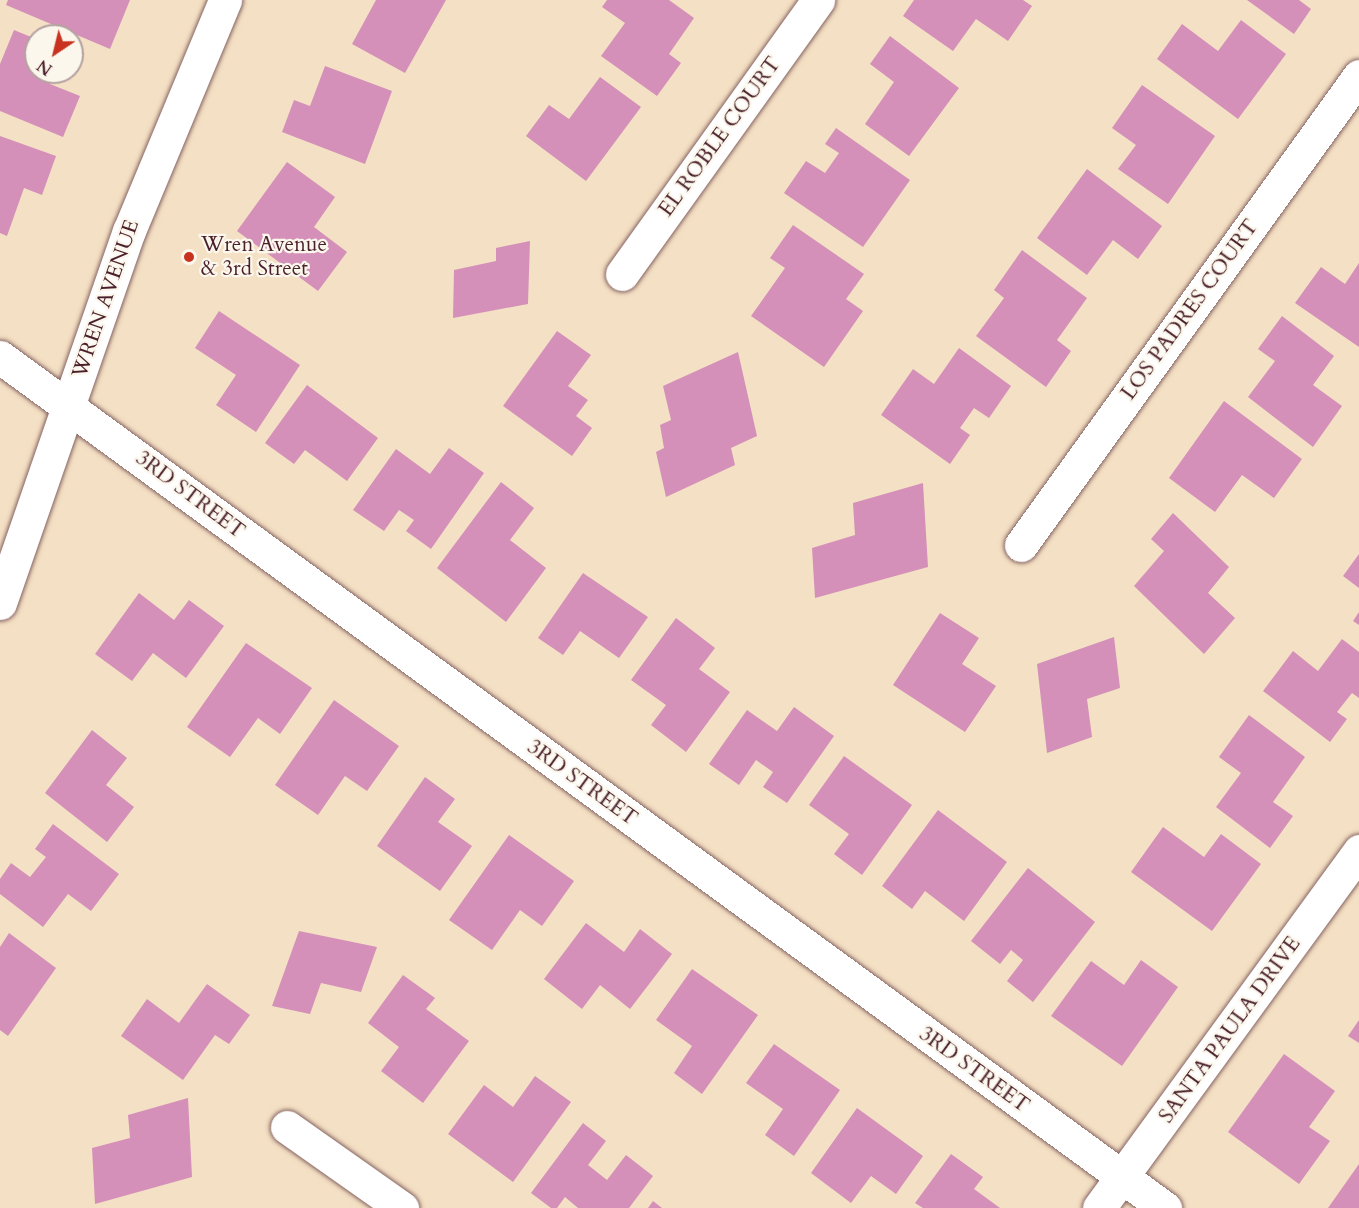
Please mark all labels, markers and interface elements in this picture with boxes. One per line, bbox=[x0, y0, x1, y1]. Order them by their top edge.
north arrow bbox=[24, 24, 84, 84]
street label: EL ROBLE COURT bbox=[654, 52, 786, 222]
text: N bbox=[33, 54, 57, 80]
street label: LOS PADRES COURT bbox=[1116, 215, 1264, 405]
street label: WREN AVENUE bbox=[67, 217, 145, 381]
place label: Wren Avenue & 3rd Street bbox=[201, 232, 327, 282]
marker: Wren Avenue & 3rd Street bbox=[182, 250, 196, 264]
street label: 3RD STREET bbox=[131, 446, 249, 544]
street label: 3RD STREET bbox=[522, 735, 642, 831]
street label: SANTA PAULA DRIVE bbox=[1154, 932, 1306, 1128]
street label: 3RD STREET bbox=[914, 1022, 1034, 1118]

